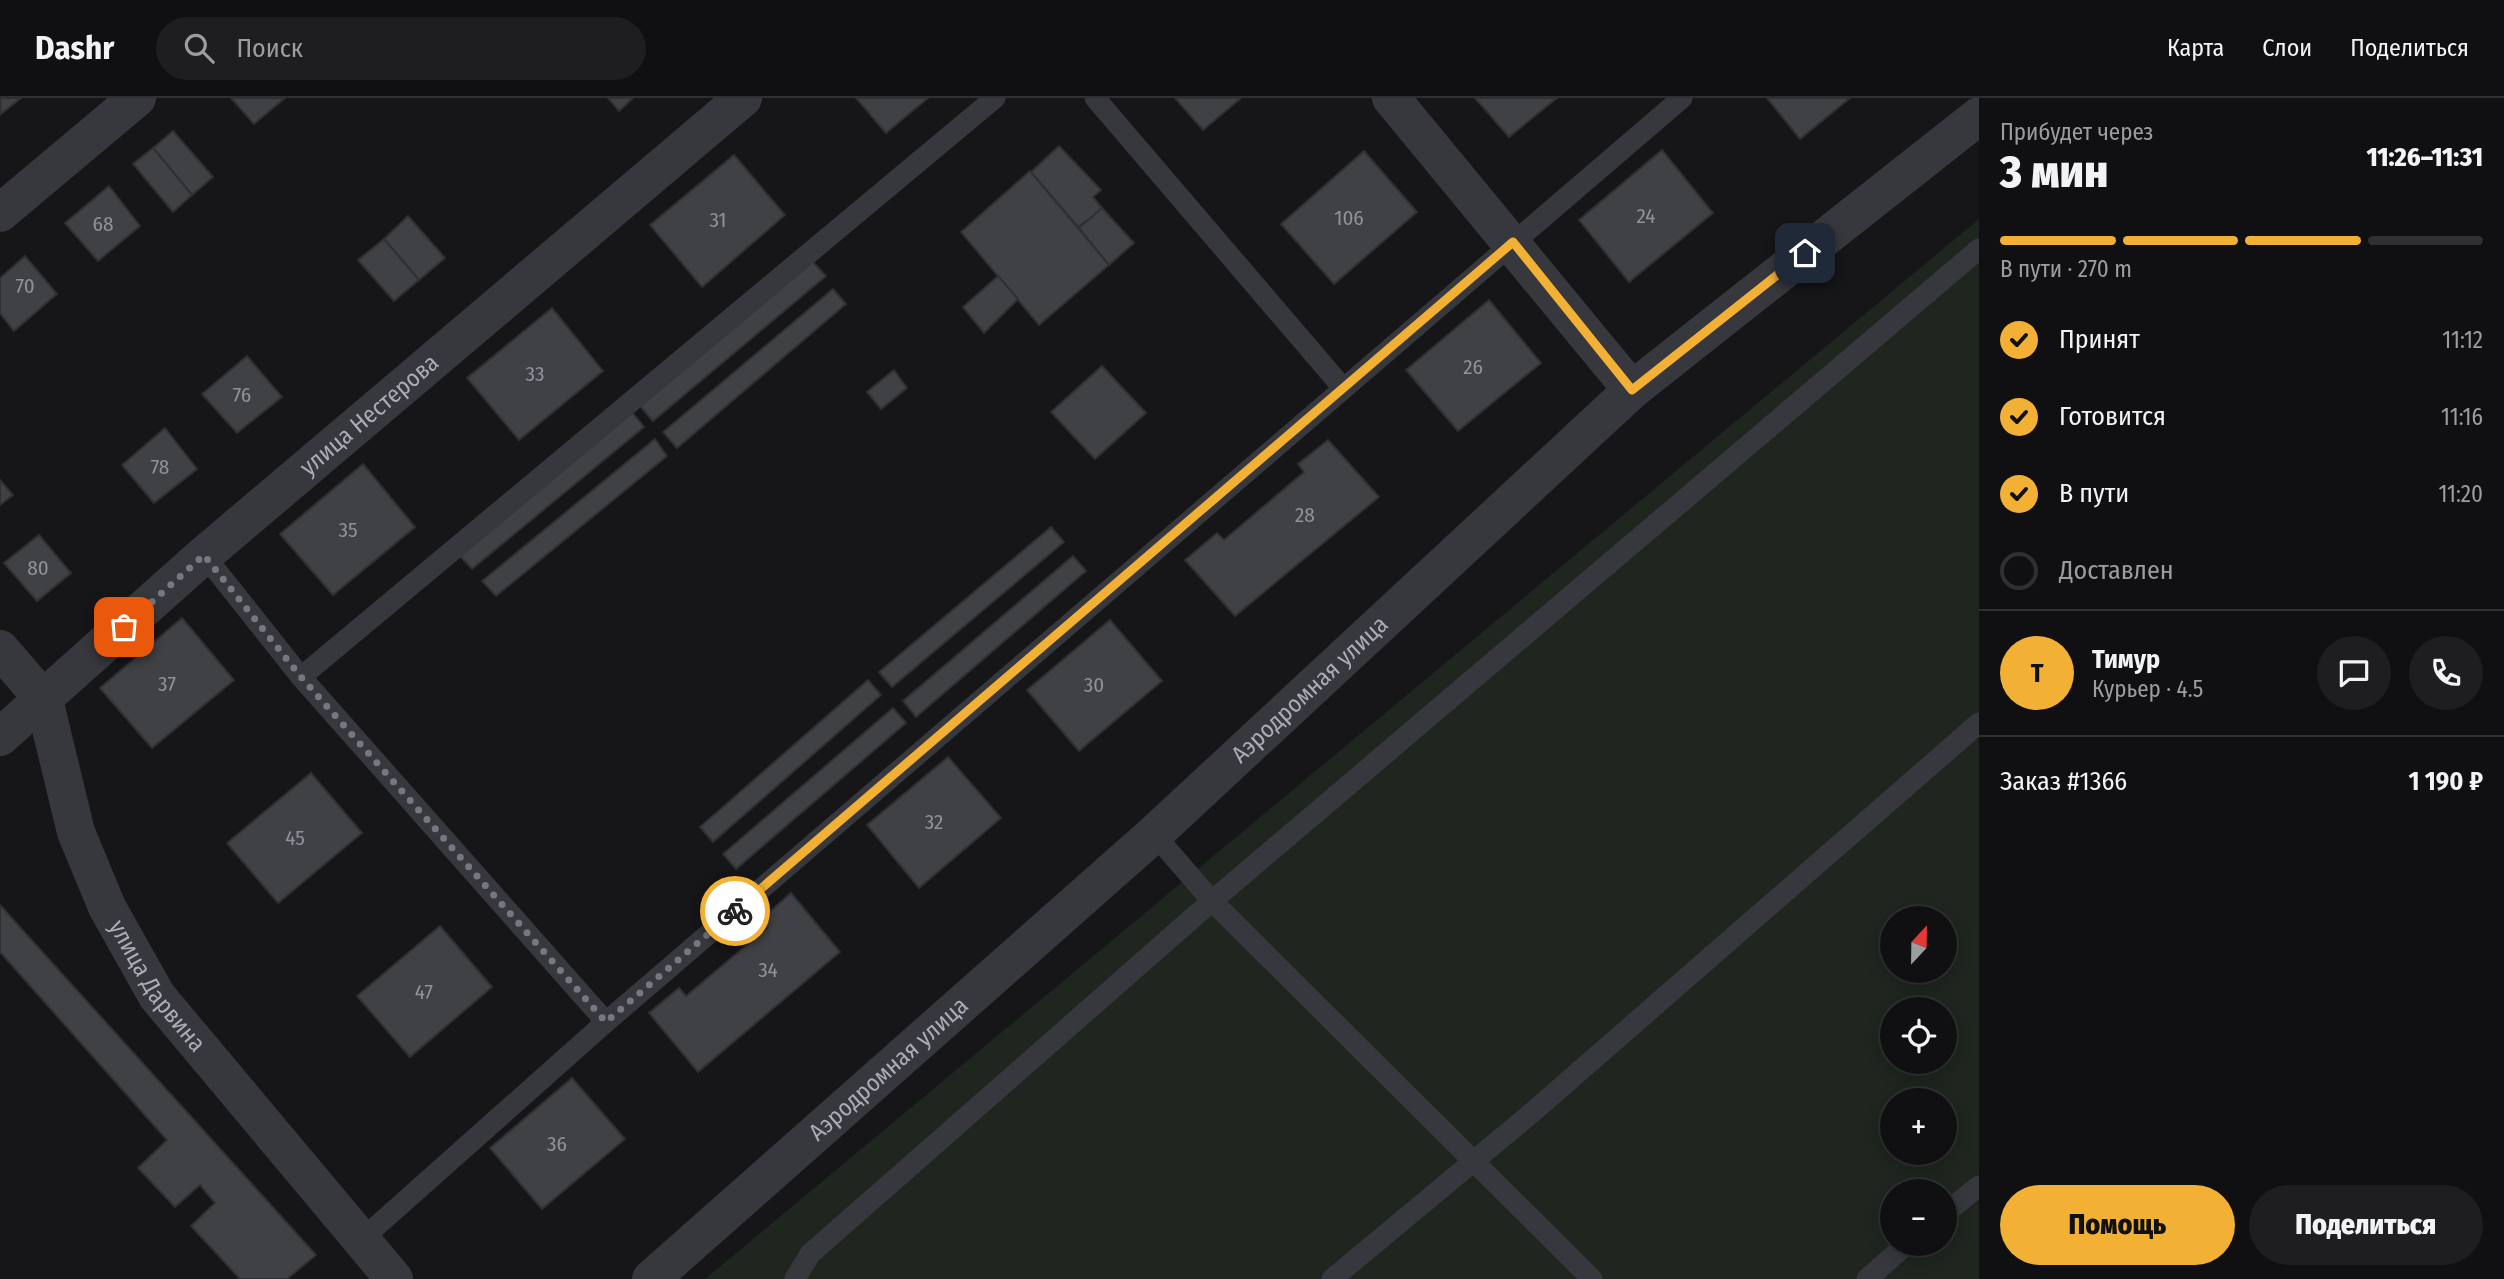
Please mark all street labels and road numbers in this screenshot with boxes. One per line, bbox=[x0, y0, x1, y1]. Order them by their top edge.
street label: улица Нестерова bbox=[294, 348, 444, 481]
street label: Аэродромная улица bbox=[1226, 610, 1393, 769]
street label: улица Дарвина bbox=[103, 915, 212, 1057]
street label: Аэродромная улица bbox=[803, 991, 974, 1147]

